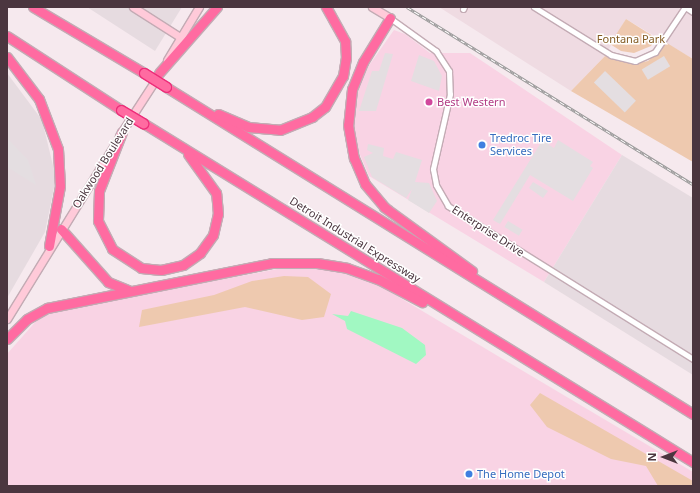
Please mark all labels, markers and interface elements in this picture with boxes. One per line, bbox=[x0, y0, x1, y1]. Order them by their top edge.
park label: Fontana Park bbox=[597, 32, 665, 46]
place label: Best Western bbox=[437, 95, 505, 109]
marker: Best Western bbox=[424, 97, 434, 107]
street label: Oakwood Boulevard bbox=[70, 115, 136, 211]
place label: Tredroc Tire Services bbox=[490, 132, 551, 158]
marker: Tredroc Tire Services bbox=[477, 140, 487, 150]
street label: Detroit Industrial Expressway bbox=[287, 194, 423, 286]
street label: Enterprise Drive bbox=[449, 203, 527, 259]
north arrow bbox=[644, 437, 684, 477]
text: N bbox=[644, 453, 659, 461]
place label: The Home Depot bbox=[477, 467, 565, 481]
marker: The Home Depot bbox=[464, 469, 474, 479]

